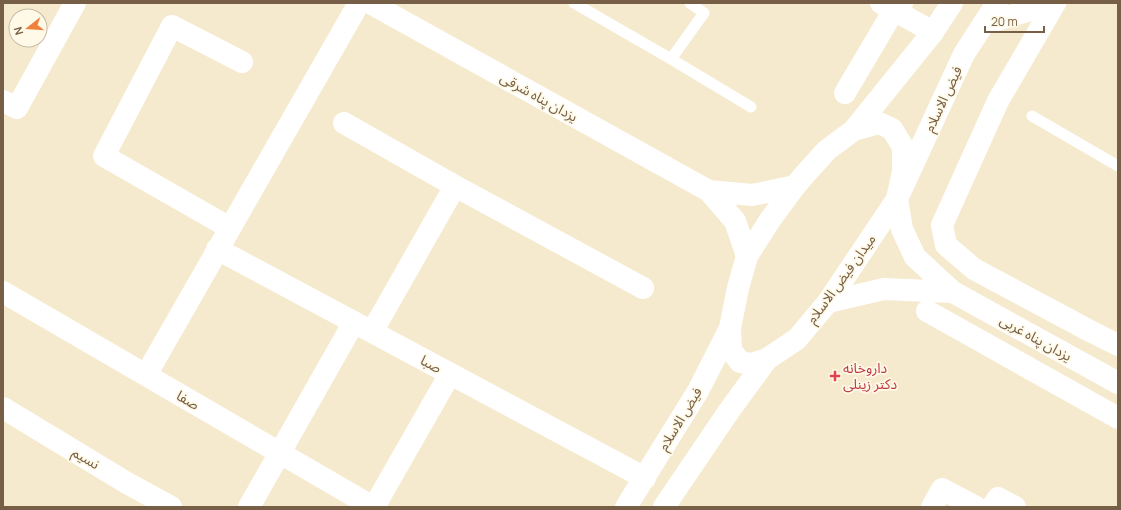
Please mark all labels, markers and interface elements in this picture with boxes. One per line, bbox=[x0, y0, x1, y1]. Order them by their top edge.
north arrow bbox=[8, 8, 48, 48]
scale bar bbox=[985, 8, 1044, 34]
text: 20 m bbox=[991, 13, 1018, 30]
text: N bbox=[10, 25, 26, 37]
street label: فیض الاسلام bbox=[919, 63, 968, 136]
street label: یزدان پناه شرقی bbox=[497, 67, 581, 127]
street label: میدان فیض الاسلام bbox=[802, 230, 881, 329]
street label: یزدان پناه غربی bbox=[996, 310, 1076, 366]
street label: صبا bbox=[417, 350, 446, 377]
place label: داروخانه دکتر زینلی bbox=[843, 358, 898, 393]
marker: داروخانه دکتر زینلی bbox=[830, 371, 840, 381]
street label: فیض الاسلام bbox=[653, 383, 708, 455]
street label: صفا bbox=[173, 385, 204, 414]
street label: نسیم bbox=[68, 442, 104, 475]

